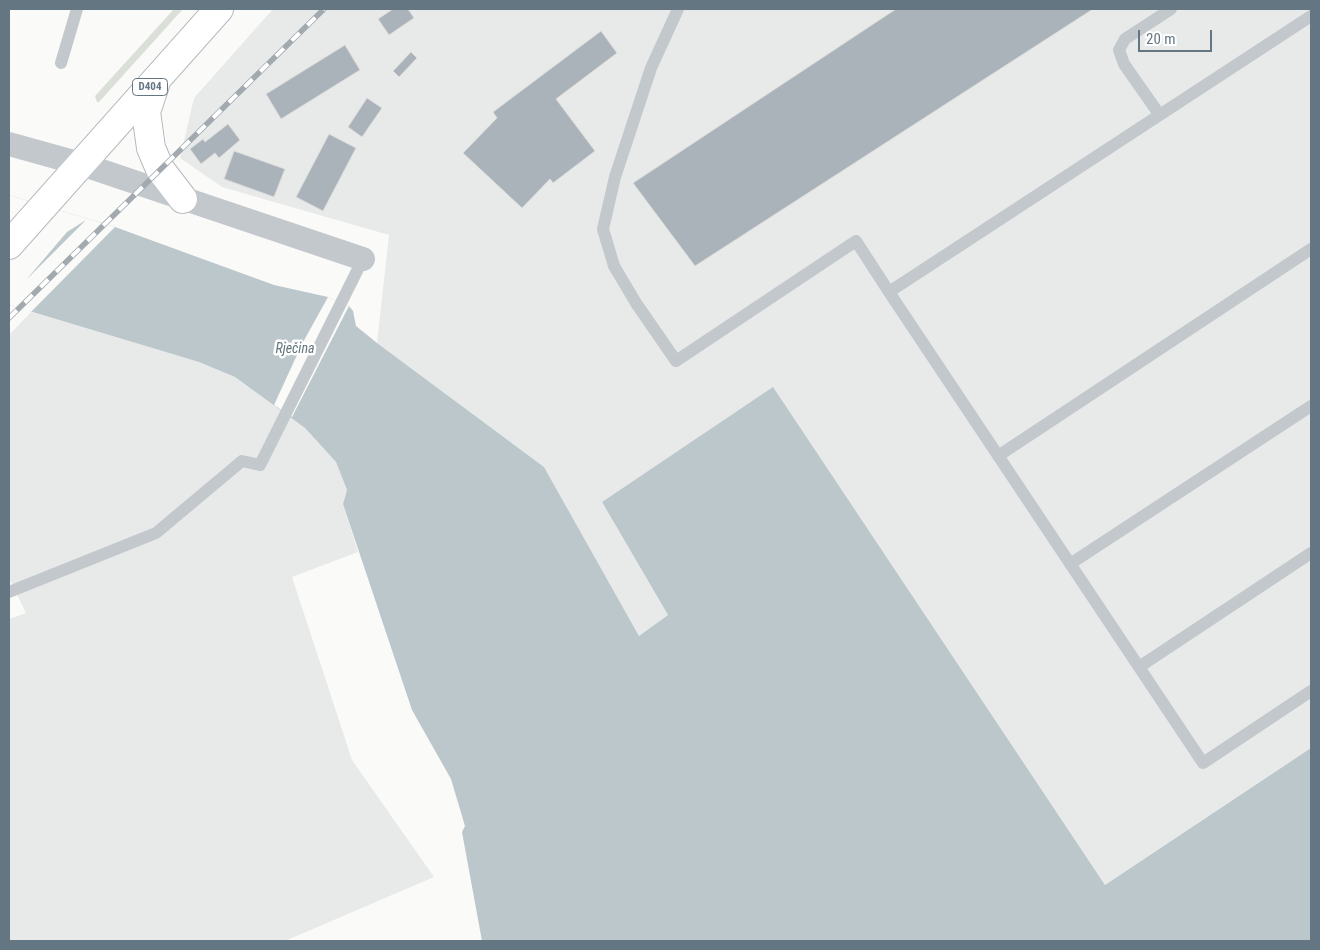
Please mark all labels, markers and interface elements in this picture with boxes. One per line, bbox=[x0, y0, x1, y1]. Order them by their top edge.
scale bar bbox=[1140, 20, 1214, 52]
text: 20 m bbox=[1146, 30, 1176, 48]
road number: D404 bbox=[132, 78, 168, 95]
water label: Rječina bbox=[275, 341, 315, 357]

